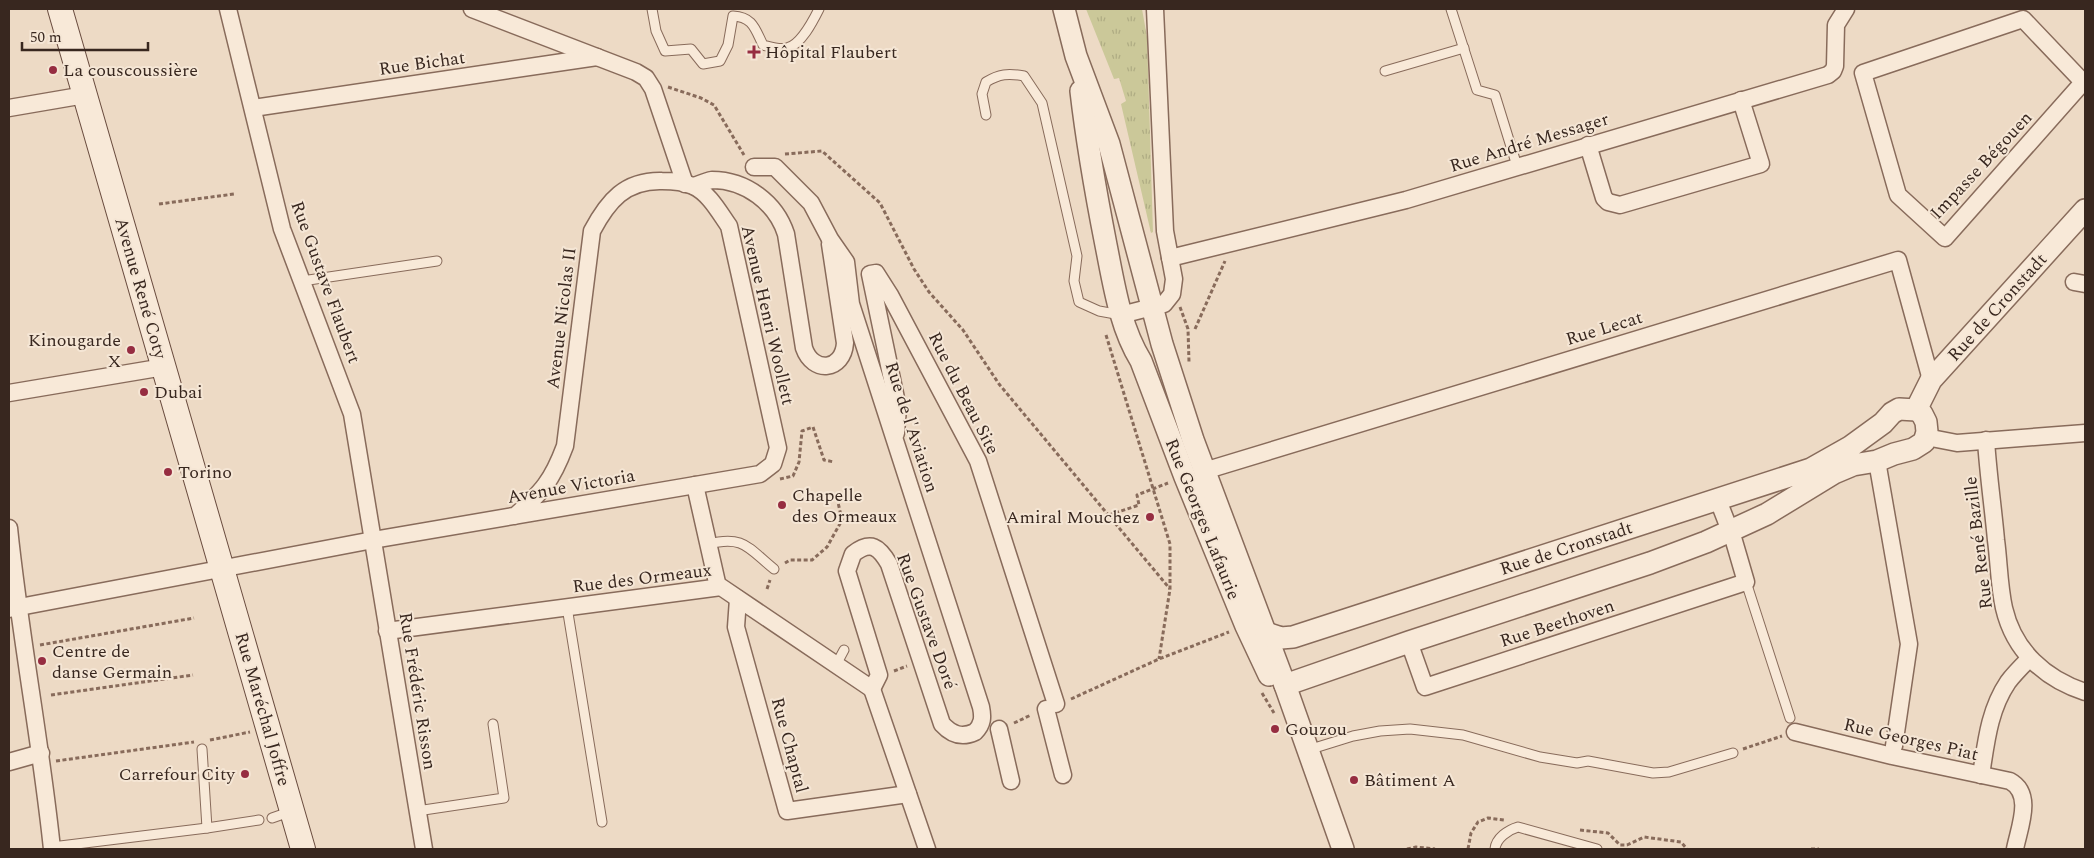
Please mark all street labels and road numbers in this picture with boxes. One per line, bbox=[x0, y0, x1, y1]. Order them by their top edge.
street label: Rue Bichat bbox=[377, 44, 467, 83]
street label: Rue André Messager bbox=[1446, 105, 1612, 180]
street label: Impasse Bégouen bbox=[1924, 105, 2039, 226]
street label: Rue Gustave Flaubert bbox=[284, 197, 367, 367]
street label: Avenue René Coty bbox=[107, 214, 174, 363]
street label: Avenue Henri Woollett bbox=[734, 223, 801, 408]
street label: Avenue Nicolas II bbox=[539, 246, 584, 391]
street label: Rue de Cronstadt bbox=[1941, 247, 2054, 368]
street label: Rue Lecat bbox=[1562, 304, 1646, 353]
street label: Rue du Beau Site bbox=[921, 327, 1006, 459]
street label: Rue de l'Aviation bbox=[878, 358, 945, 496]
street label: Rue Georges Lafaurie bbox=[1158, 434, 1247, 604]
street label: Avenue Victoria bbox=[505, 462, 637, 511]
street label: Rue René Bazille bbox=[1957, 475, 2000, 611]
street label: Rue de Cronstadt bbox=[1496, 514, 1636, 583]
street label: Rue Gustave Doré bbox=[889, 549, 964, 693]
street label: Rue des Ormeaux bbox=[571, 557, 713, 600]
street label: Rue Beethoven bbox=[1496, 592, 1618, 655]
street label: Rue Frédéric Risson bbox=[392, 610, 443, 772]
street label: Rue Maréchal Joffre bbox=[228, 629, 297, 789]
street label: Rue Chaptal bbox=[764, 694, 815, 796]
street label: Rue Georges Piat bbox=[1841, 711, 1981, 768]

